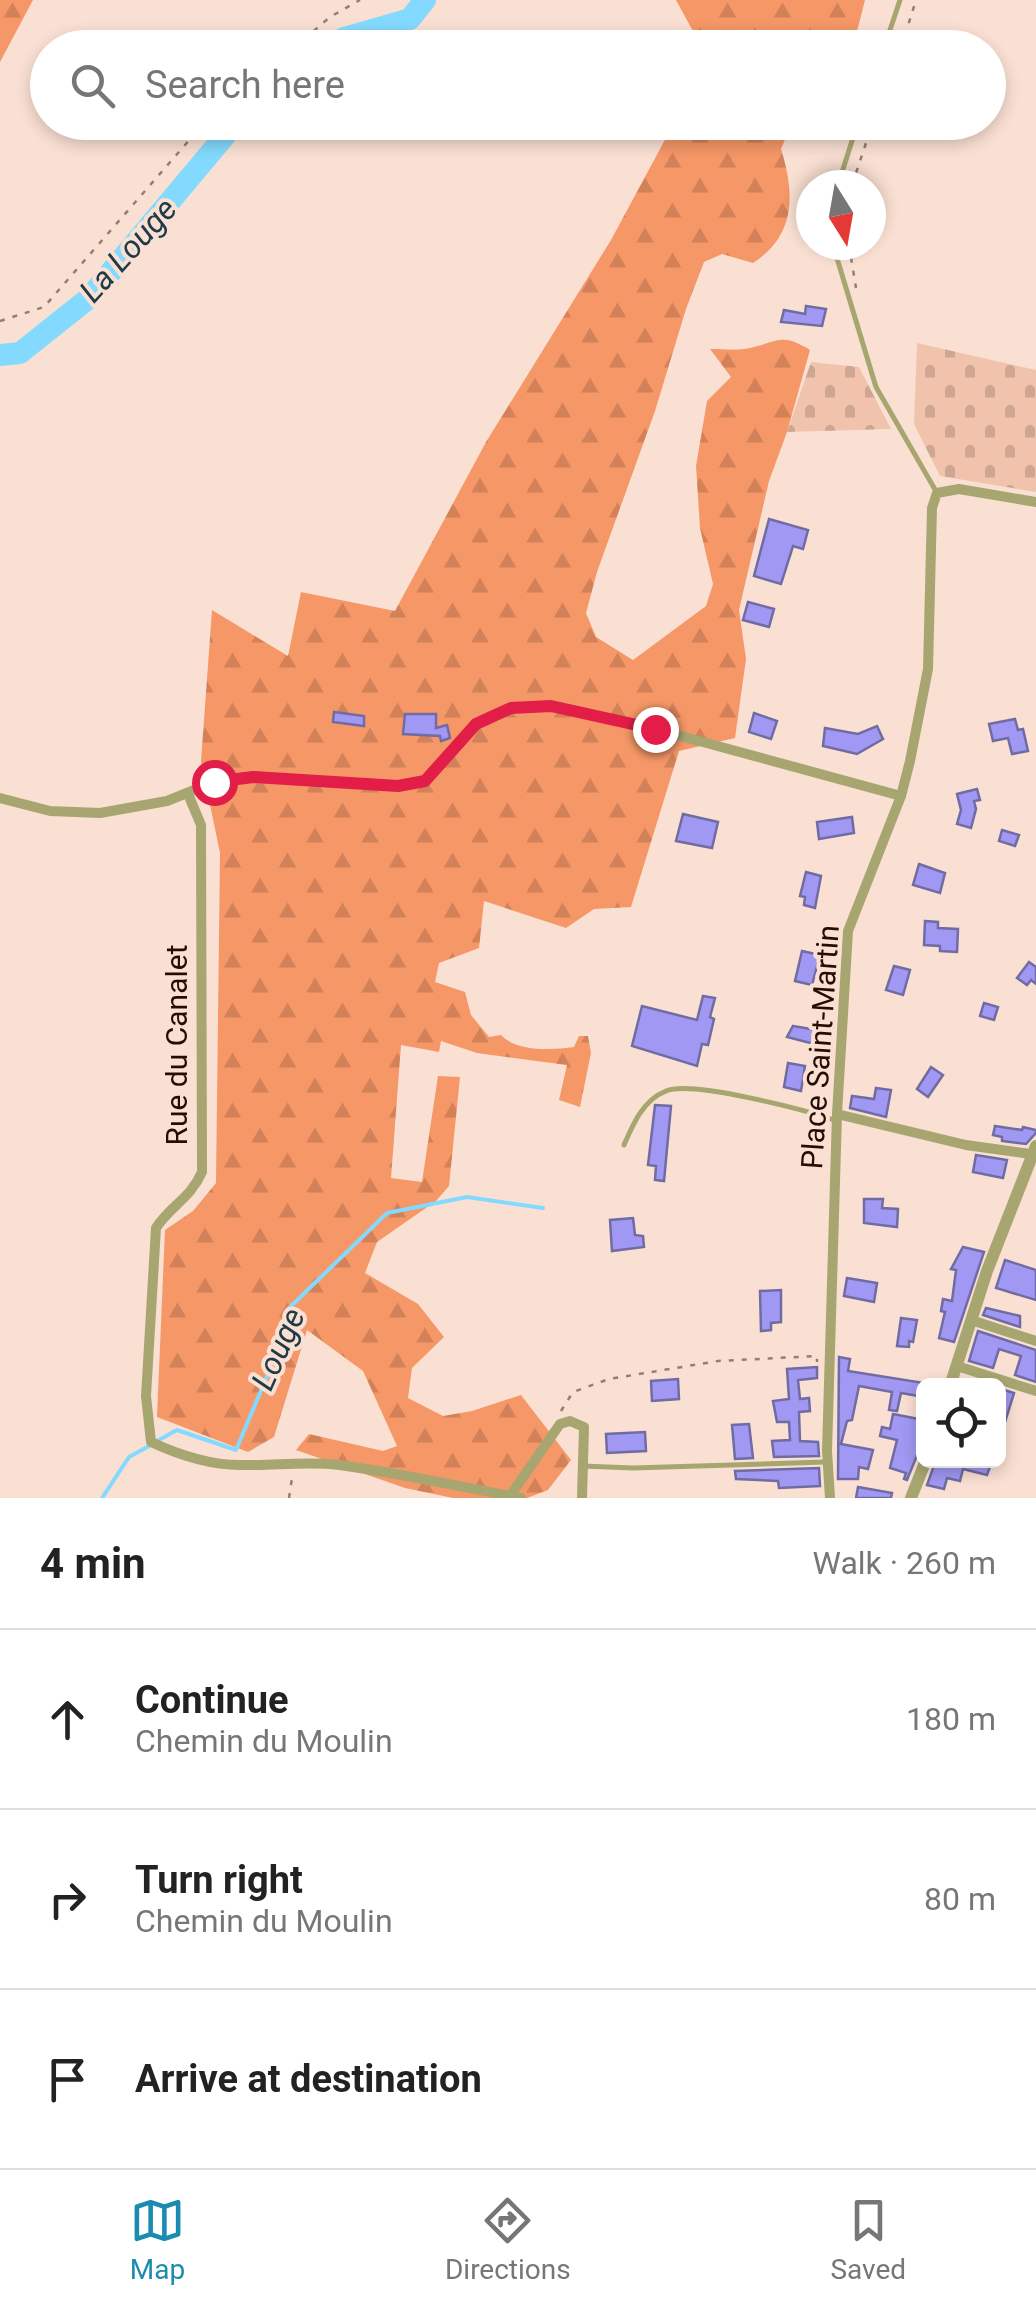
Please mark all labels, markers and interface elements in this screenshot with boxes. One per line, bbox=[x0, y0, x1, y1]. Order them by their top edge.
search box bbox=[30, 30, 1006, 140]
icon: search bbox=[65, 58, 120, 113]
text: Search here bbox=[145, 63, 345, 107]
north arrow bbox=[796, 170, 886, 260]
water label: La Louge bbox=[71, 190, 185, 310]
route end bbox=[633, 707, 679, 753]
route start bbox=[192, 760, 238, 806]
street label: Place Saint-Martin bbox=[794, 924, 846, 1170]
street label: Rue du Canalet bbox=[159, 944, 194, 1146]
water label: Louge bbox=[243, 1302, 313, 1396]
map controls bbox=[916, 1378, 1006, 1468]
button: locate bbox=[916, 1378, 1006, 1468]
text: 4 min bbox=[40, 1539, 146, 1588]
text: Walk · 260 m bbox=[813, 1544, 996, 1582]
text: Continue bbox=[135, 1678, 289, 1722]
icon: ahead bbox=[40, 1692, 95, 1747]
text: 180 m bbox=[906, 1700, 996, 1738]
text: Chemin du Moulin bbox=[135, 1722, 393, 1760]
text: Turn right bbox=[135, 1858, 303, 1902]
icon: right bbox=[40, 1872, 95, 1927]
text: 80 m bbox=[924, 1880, 996, 1918]
text: Chemin du Moulin bbox=[135, 1902, 393, 1940]
icon: arrive bbox=[40, 2052, 95, 2107]
text: Arrive at destination bbox=[135, 2057, 482, 2101]
tab: Map bbox=[130, 2193, 185, 2286]
tab: Directions bbox=[445, 2193, 571, 2286]
tab: Saved bbox=[830, 2193, 906, 2286]

